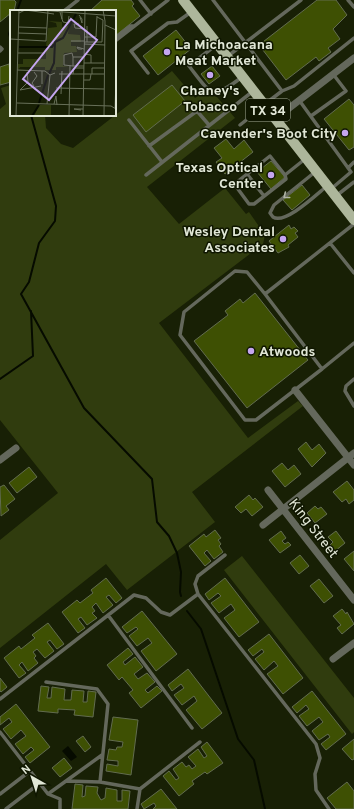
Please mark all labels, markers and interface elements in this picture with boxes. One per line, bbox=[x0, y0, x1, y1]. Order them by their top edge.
inset map bbox=[10, 10, 116, 116]
place label: La Michoacana Meat Market bbox=[175, 37, 273, 70]
marker: La Michoacana Meat Market bbox=[162, 47, 172, 57]
marker: Chaney's Tobacco bbox=[205, 70, 215, 80]
place label: Chaney's Tobacco bbox=[180, 83, 240, 116]
road number: TX 34 bbox=[246, 99, 290, 121]
place label: Cavender's Boot City bbox=[200, 126, 337, 143]
marker: Cavender's Boot City bbox=[340, 128, 350, 138]
place label: Texas Optical Center bbox=[176, 160, 263, 193]
marker: Texas Optical Center bbox=[266, 170, 276, 180]
one-way arrow bbox=[283, 191, 290, 198]
place label: Wesley Dental Associates bbox=[183, 224, 275, 257]
marker: Wesley Dental Associates bbox=[278, 234, 288, 244]
place label: Atwoods bbox=[259, 344, 316, 361]
marker: Atwoods bbox=[246, 346, 256, 356]
street label: King Street bbox=[284, 496, 341, 562]
north arrow bbox=[12, 757, 52, 797]
text: N bbox=[19, 762, 34, 778]

